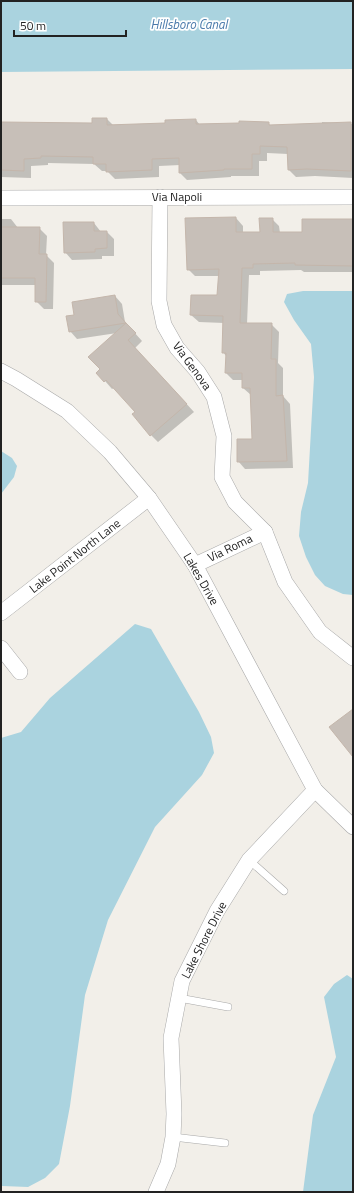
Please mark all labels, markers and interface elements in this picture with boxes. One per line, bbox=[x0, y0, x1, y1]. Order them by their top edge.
scale bar bbox=[14, 12, 126, 38]
water label: Hillsboro Canal bbox=[151, 14, 230, 34]
text: 50 m bbox=[20, 16, 46, 35]
street label: Via Napoli bbox=[152, 187, 202, 206]
street label: Via Genova bbox=[168, 337, 217, 394]
street label: Lake Point North Lane bbox=[25, 514, 124, 597]
street label: Via Roma bbox=[204, 529, 255, 567]
street label: Lakes Drive bbox=[179, 549, 224, 609]
street label: Lake Shore Drive bbox=[176, 898, 231, 982]

